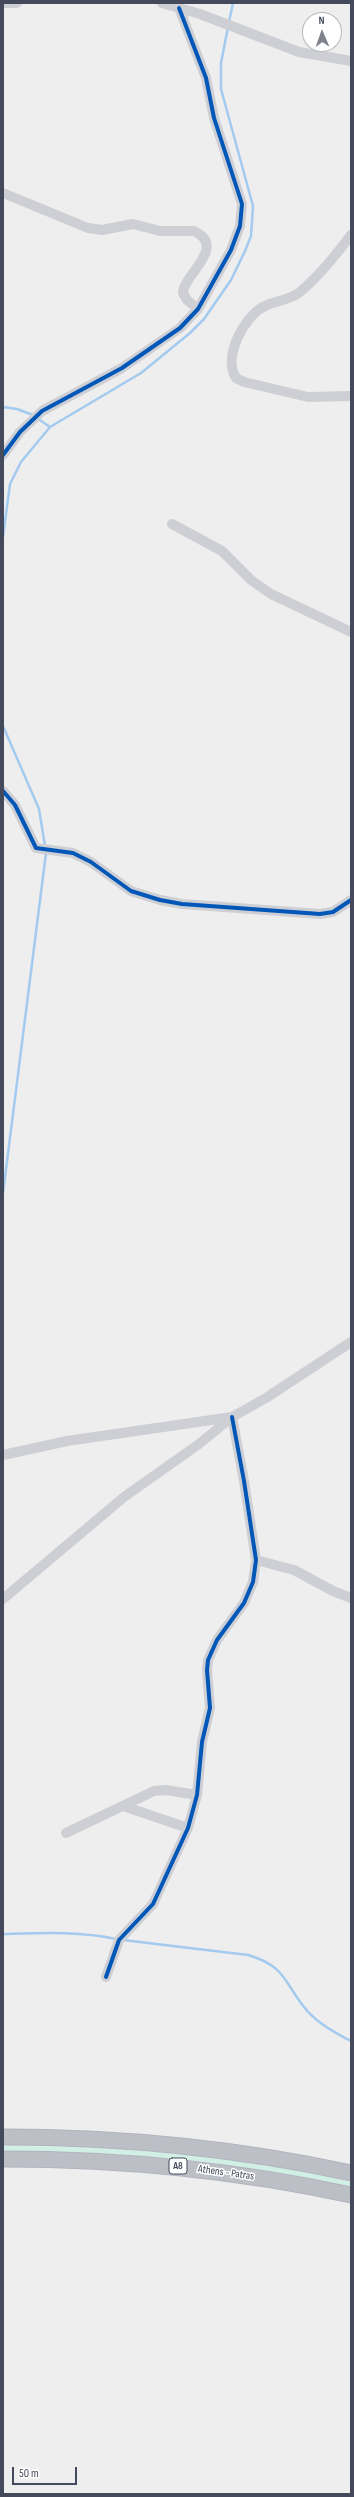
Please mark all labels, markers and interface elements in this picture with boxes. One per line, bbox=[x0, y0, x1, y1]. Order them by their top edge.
north arrow bbox=[302, 12, 342, 52]
text: N bbox=[318, 14, 325, 27]
road number: Α8 bbox=[169, 2158, 187, 2174]
street label: Athens - Patras bbox=[197, 2163, 255, 2183]
scale bar bbox=[14, 2459, 79, 2485]
text: 50 m bbox=[19, 2466, 39, 2481]

